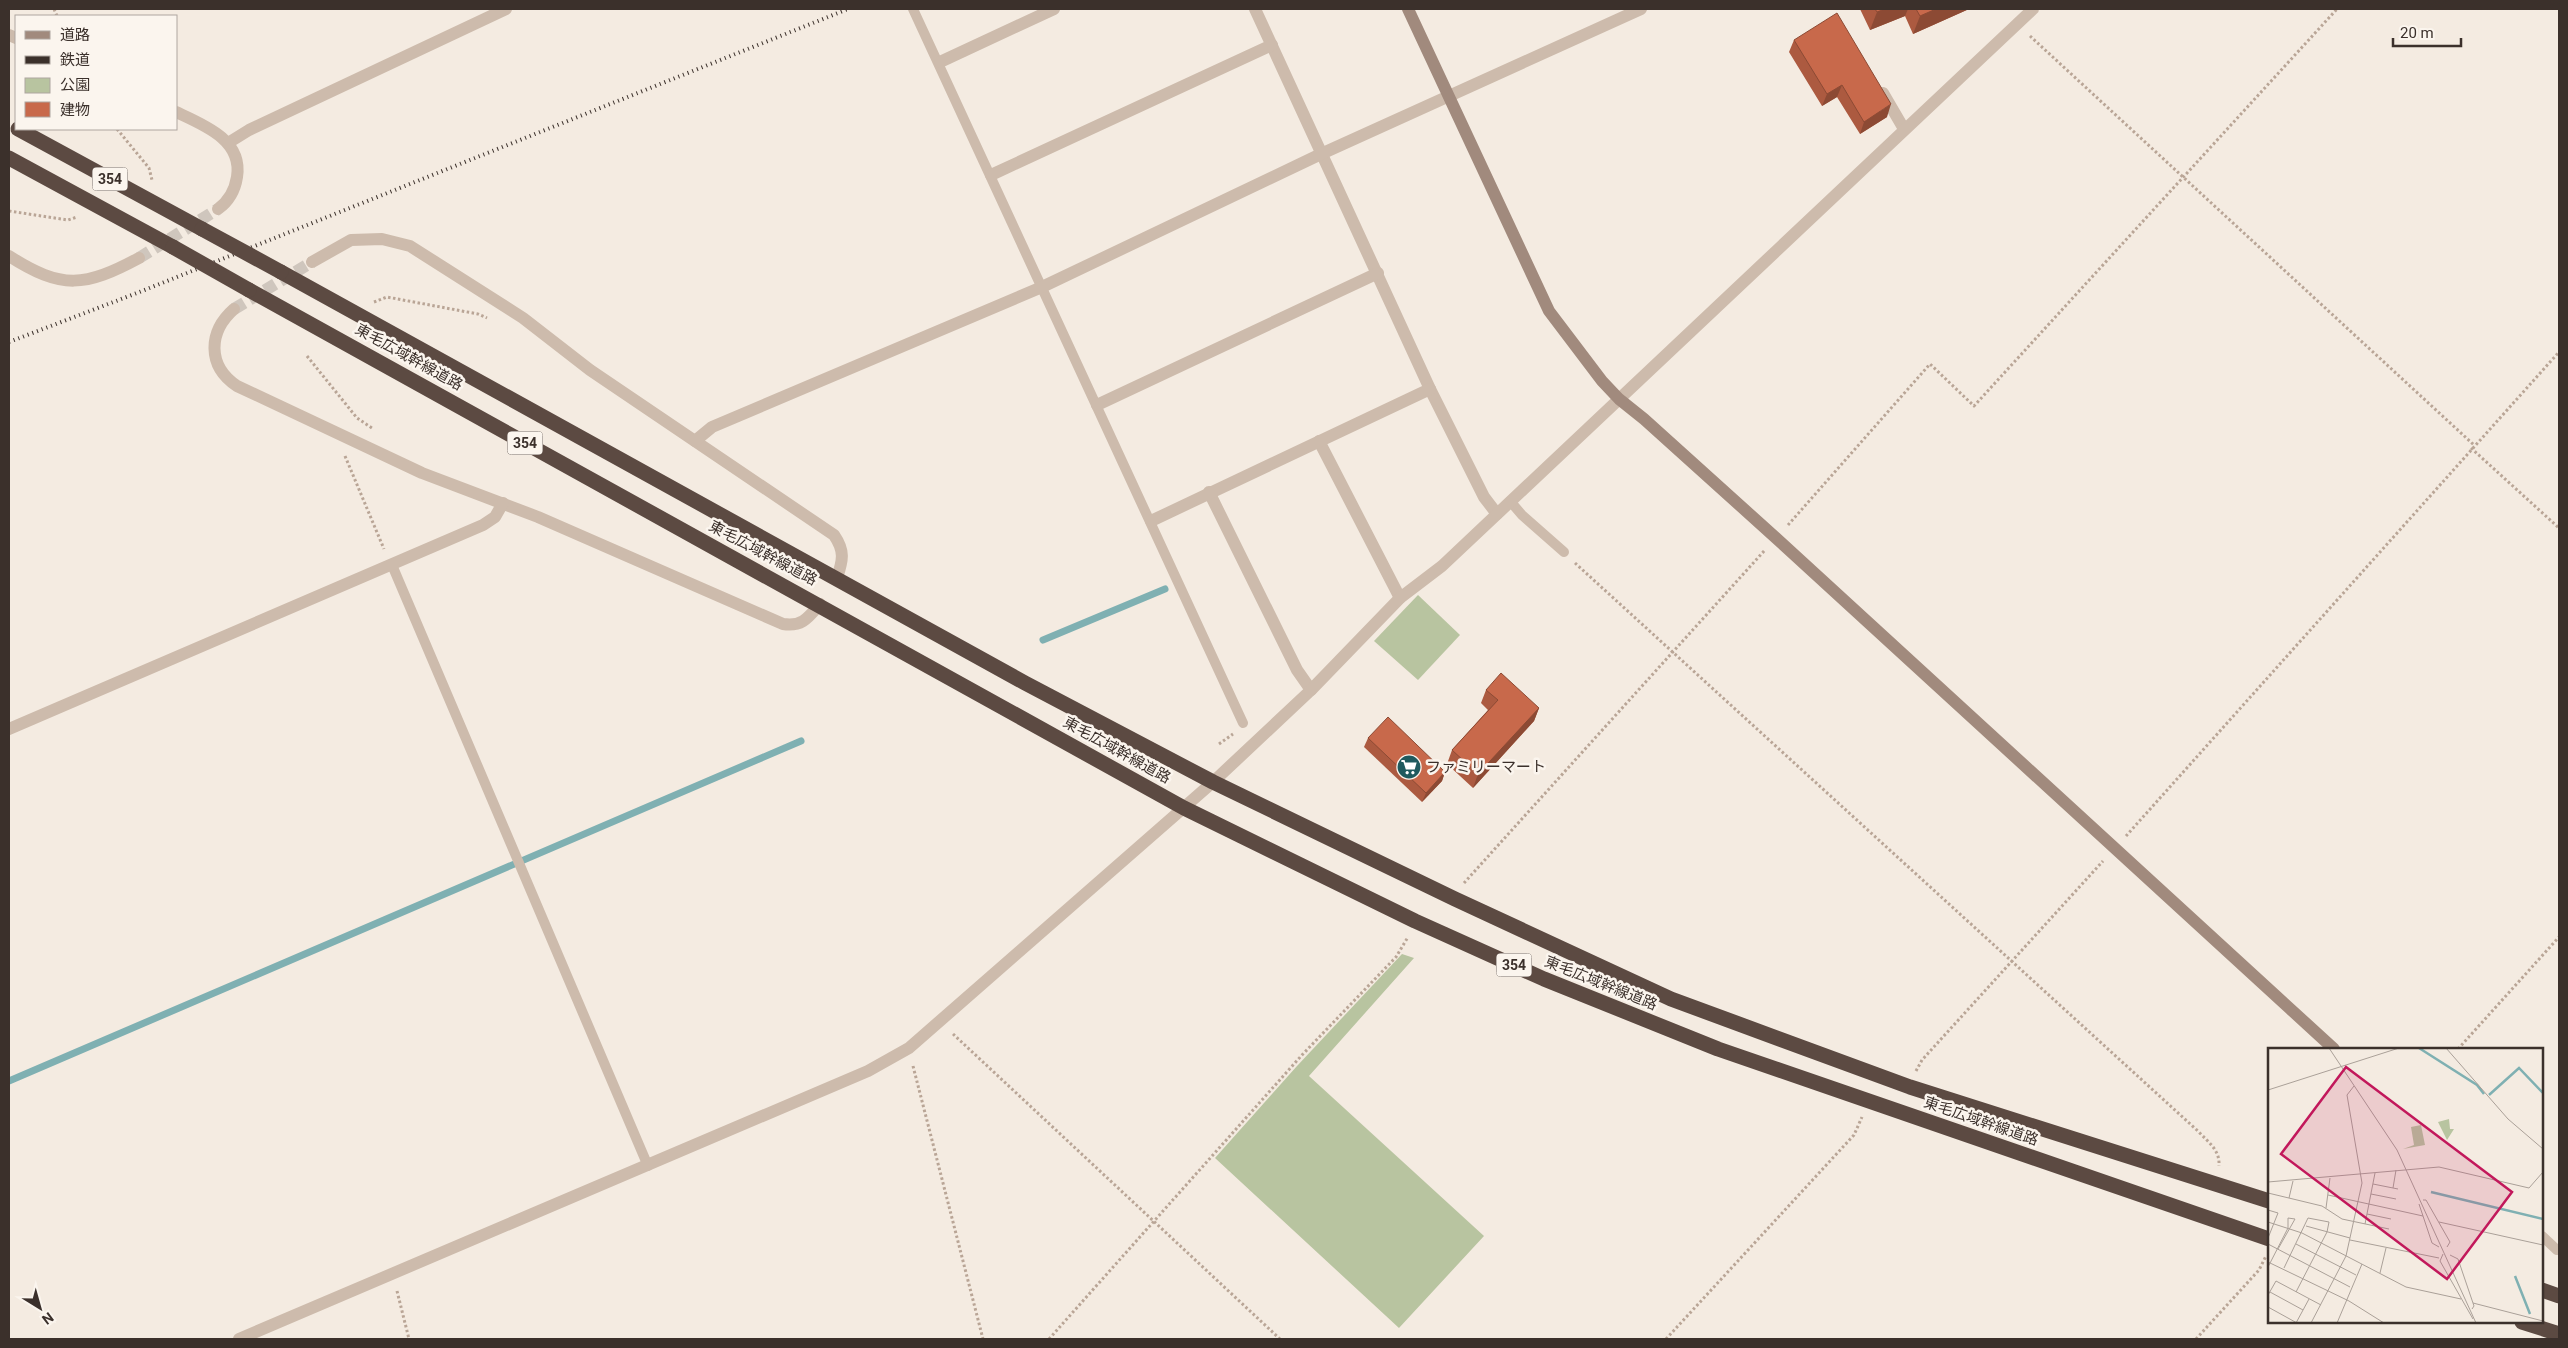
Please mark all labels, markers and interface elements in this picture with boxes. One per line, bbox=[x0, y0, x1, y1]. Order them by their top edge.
legend bbox=[15, 15, 178, 130]
scale bar bbox=[2393, 15, 2460, 47]
text: 20 m bbox=[2400, 24, 2434, 42]
text: 道路 bbox=[60, 26, 90, 44]
text: 鉄道 bbox=[60, 51, 90, 69]
text: 公園 bbox=[60, 76, 90, 94]
text: 建物 bbox=[60, 101, 90, 119]
road number: 354 bbox=[92, 168, 128, 190]
street label: 東毛広域幹線道路 bbox=[352, 320, 466, 394]
road number: 354 bbox=[508, 432, 542, 454]
street label: 東毛広域幹線道路 bbox=[706, 517, 820, 589]
street label: 東毛広域幹線道路 bbox=[1060, 713, 1174, 787]
supermarket icon: ファミリーマート bbox=[1396, 754, 1422, 780]
place label: ファミリーマート bbox=[1426, 758, 1546, 776]
street label: 東毛広域幹線道路 bbox=[1542, 952, 1660, 1014]
road number: 354 bbox=[1496, 954, 1532, 976]
inset map bbox=[2268, 1048, 2543, 1323]
street label: 東毛広域幹線道路 bbox=[1921, 1093, 2041, 1149]
north arrow bbox=[15, 1283, 65, 1333]
text: N bbox=[39, 1309, 57, 1328]

